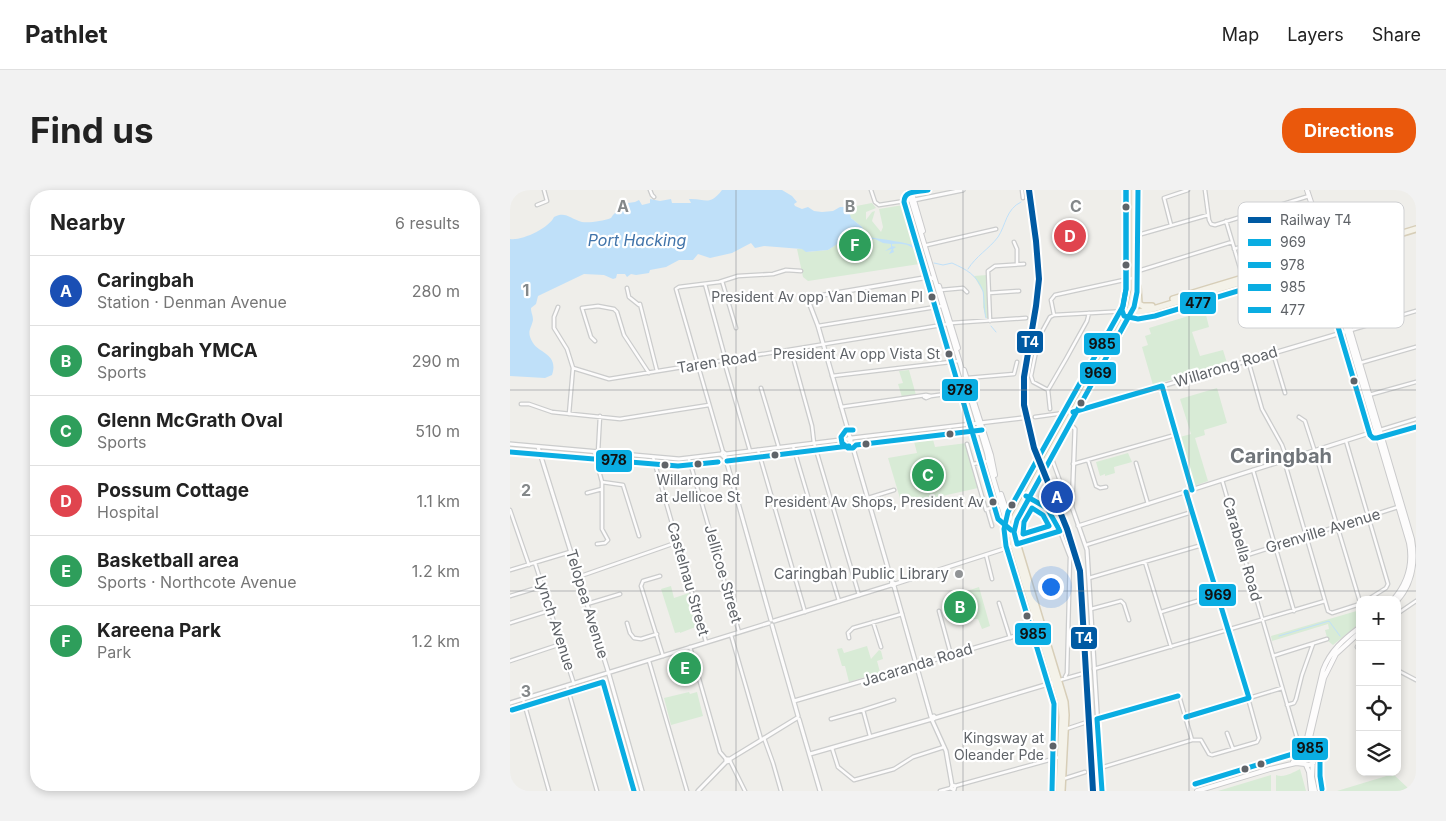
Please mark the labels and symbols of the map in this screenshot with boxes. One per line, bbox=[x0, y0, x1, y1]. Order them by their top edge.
text: A bbox=[617, 196, 629, 216]
text: B bbox=[845, 196, 855, 216]
text: C bbox=[1070, 196, 1082, 216]
unlabelled marker bbox=[1121, 202, 1131, 212]
legend bbox=[1238, 202, 1404, 328]
text: Railway T4 bbox=[1280, 211, 1352, 228]
pin: D bbox=[1054, 217, 1086, 255]
pin: F bbox=[839, 226, 871, 264]
water label: Port Hacking bbox=[588, 230, 686, 250]
text: 969 bbox=[1280, 233, 1306, 250]
text: 978 bbox=[1280, 256, 1305, 273]
unlabelled marker bbox=[1121, 260, 1131, 270]
text: 985 bbox=[1280, 278, 1306, 295]
text: 1 bbox=[523, 280, 529, 300]
place label: President Av opp Van Dieman Pl bbox=[711, 288, 923, 305]
line badge: 477 bbox=[1179, 291, 1217, 315]
marker: President Av opp Van Dieman Pl bbox=[927, 292, 937, 302]
text: 477 bbox=[1185, 294, 1211, 311]
text: 477 bbox=[1280, 301, 1305, 318]
line badge: T4 bbox=[1016, 330, 1044, 354]
line badge: 985 bbox=[1083, 332, 1121, 356]
text: T4 bbox=[1021, 333, 1039, 350]
text: 985 bbox=[1088, 335, 1116, 352]
street label: Willarong Road bbox=[1172, 342, 1280, 391]
place label: President Av opp Vista St bbox=[773, 345, 940, 362]
street label: Taren Road bbox=[676, 346, 758, 377]
marker: President Av opp Vista St bbox=[944, 349, 954, 359]
line badge: 969 bbox=[1079, 361, 1117, 385]
text: 969 bbox=[1084, 364, 1112, 381]
unlabelled marker bbox=[1349, 376, 1359, 386]
line badge: 978 bbox=[941, 378, 979, 402]
text: 978 bbox=[947, 381, 973, 398]
unlabelled marker bbox=[1076, 398, 1086, 408]
unlabelled marker bbox=[945, 429, 955, 439]
unlabelled marker bbox=[861, 439, 871, 449]
district label: Caringbah bbox=[1230, 444, 1332, 468]
line badge: 978 bbox=[595, 449, 633, 473]
unlabelled marker bbox=[770, 450, 780, 460]
text: 978 bbox=[601, 451, 627, 468]
pin: C bbox=[912, 456, 944, 494]
marker: Willarong Rd at Jellicoe St bbox=[693, 459, 703, 469]
unlabelled marker bbox=[660, 460, 670, 470]
place label: Willarong Rd at Jellicoe St bbox=[656, 471, 741, 505]
pin: A bbox=[1041, 478, 1073, 516]
text: 2 bbox=[521, 480, 531, 500]
place label: President Av Shops, President Av bbox=[764, 493, 984, 510]
street label: Carabella Road bbox=[1219, 495, 1266, 603]
marker: President Av Shops, President Av bbox=[988, 497, 998, 507]
unlabelled marker bbox=[1007, 500, 1017, 510]
street label: Grenville Avenue bbox=[1263, 504, 1383, 557]
street label: Castelnau Street bbox=[663, 520, 714, 638]
street label: Jellicoe Street bbox=[700, 523, 747, 625]
street label: Telopea Avenue bbox=[562, 547, 613, 661]
place label: Caringbah Public Library bbox=[774, 564, 950, 583]
marker: Caringbah Public Library bbox=[953, 568, 965, 580]
street label: Lynch Avenue bbox=[531, 573, 580, 673]
your location bbox=[1038, 574, 1064, 600]
line badge: 969 bbox=[1198, 583, 1237, 607]
text: 969 bbox=[1204, 586, 1232, 603]
pin: B bbox=[944, 588, 976, 626]
unlabelled marker bbox=[1022, 611, 1032, 621]
line badge: 985 bbox=[1014, 622, 1052, 646]
text: 985 bbox=[1019, 625, 1047, 642]
line badge: T4 bbox=[1070, 626, 1098, 650]
text: T4 bbox=[1075, 629, 1093, 646]
street label: Jacaranda Road bbox=[859, 639, 975, 690]
pin: E bbox=[669, 649, 701, 687]
text: 3 bbox=[521, 681, 531, 701]
place label: Kingsway at Oleander Pde bbox=[954, 729, 1044, 763]
line badge: 985 bbox=[1291, 737, 1329, 761]
text: 985 bbox=[1296, 739, 1324, 756]
marker: Kingsway at Oleander Pde bbox=[1048, 741, 1058, 751]
unlabelled marker bbox=[1256, 759, 1266, 769]
unlabelled marker bbox=[1240, 764, 1250, 774]

